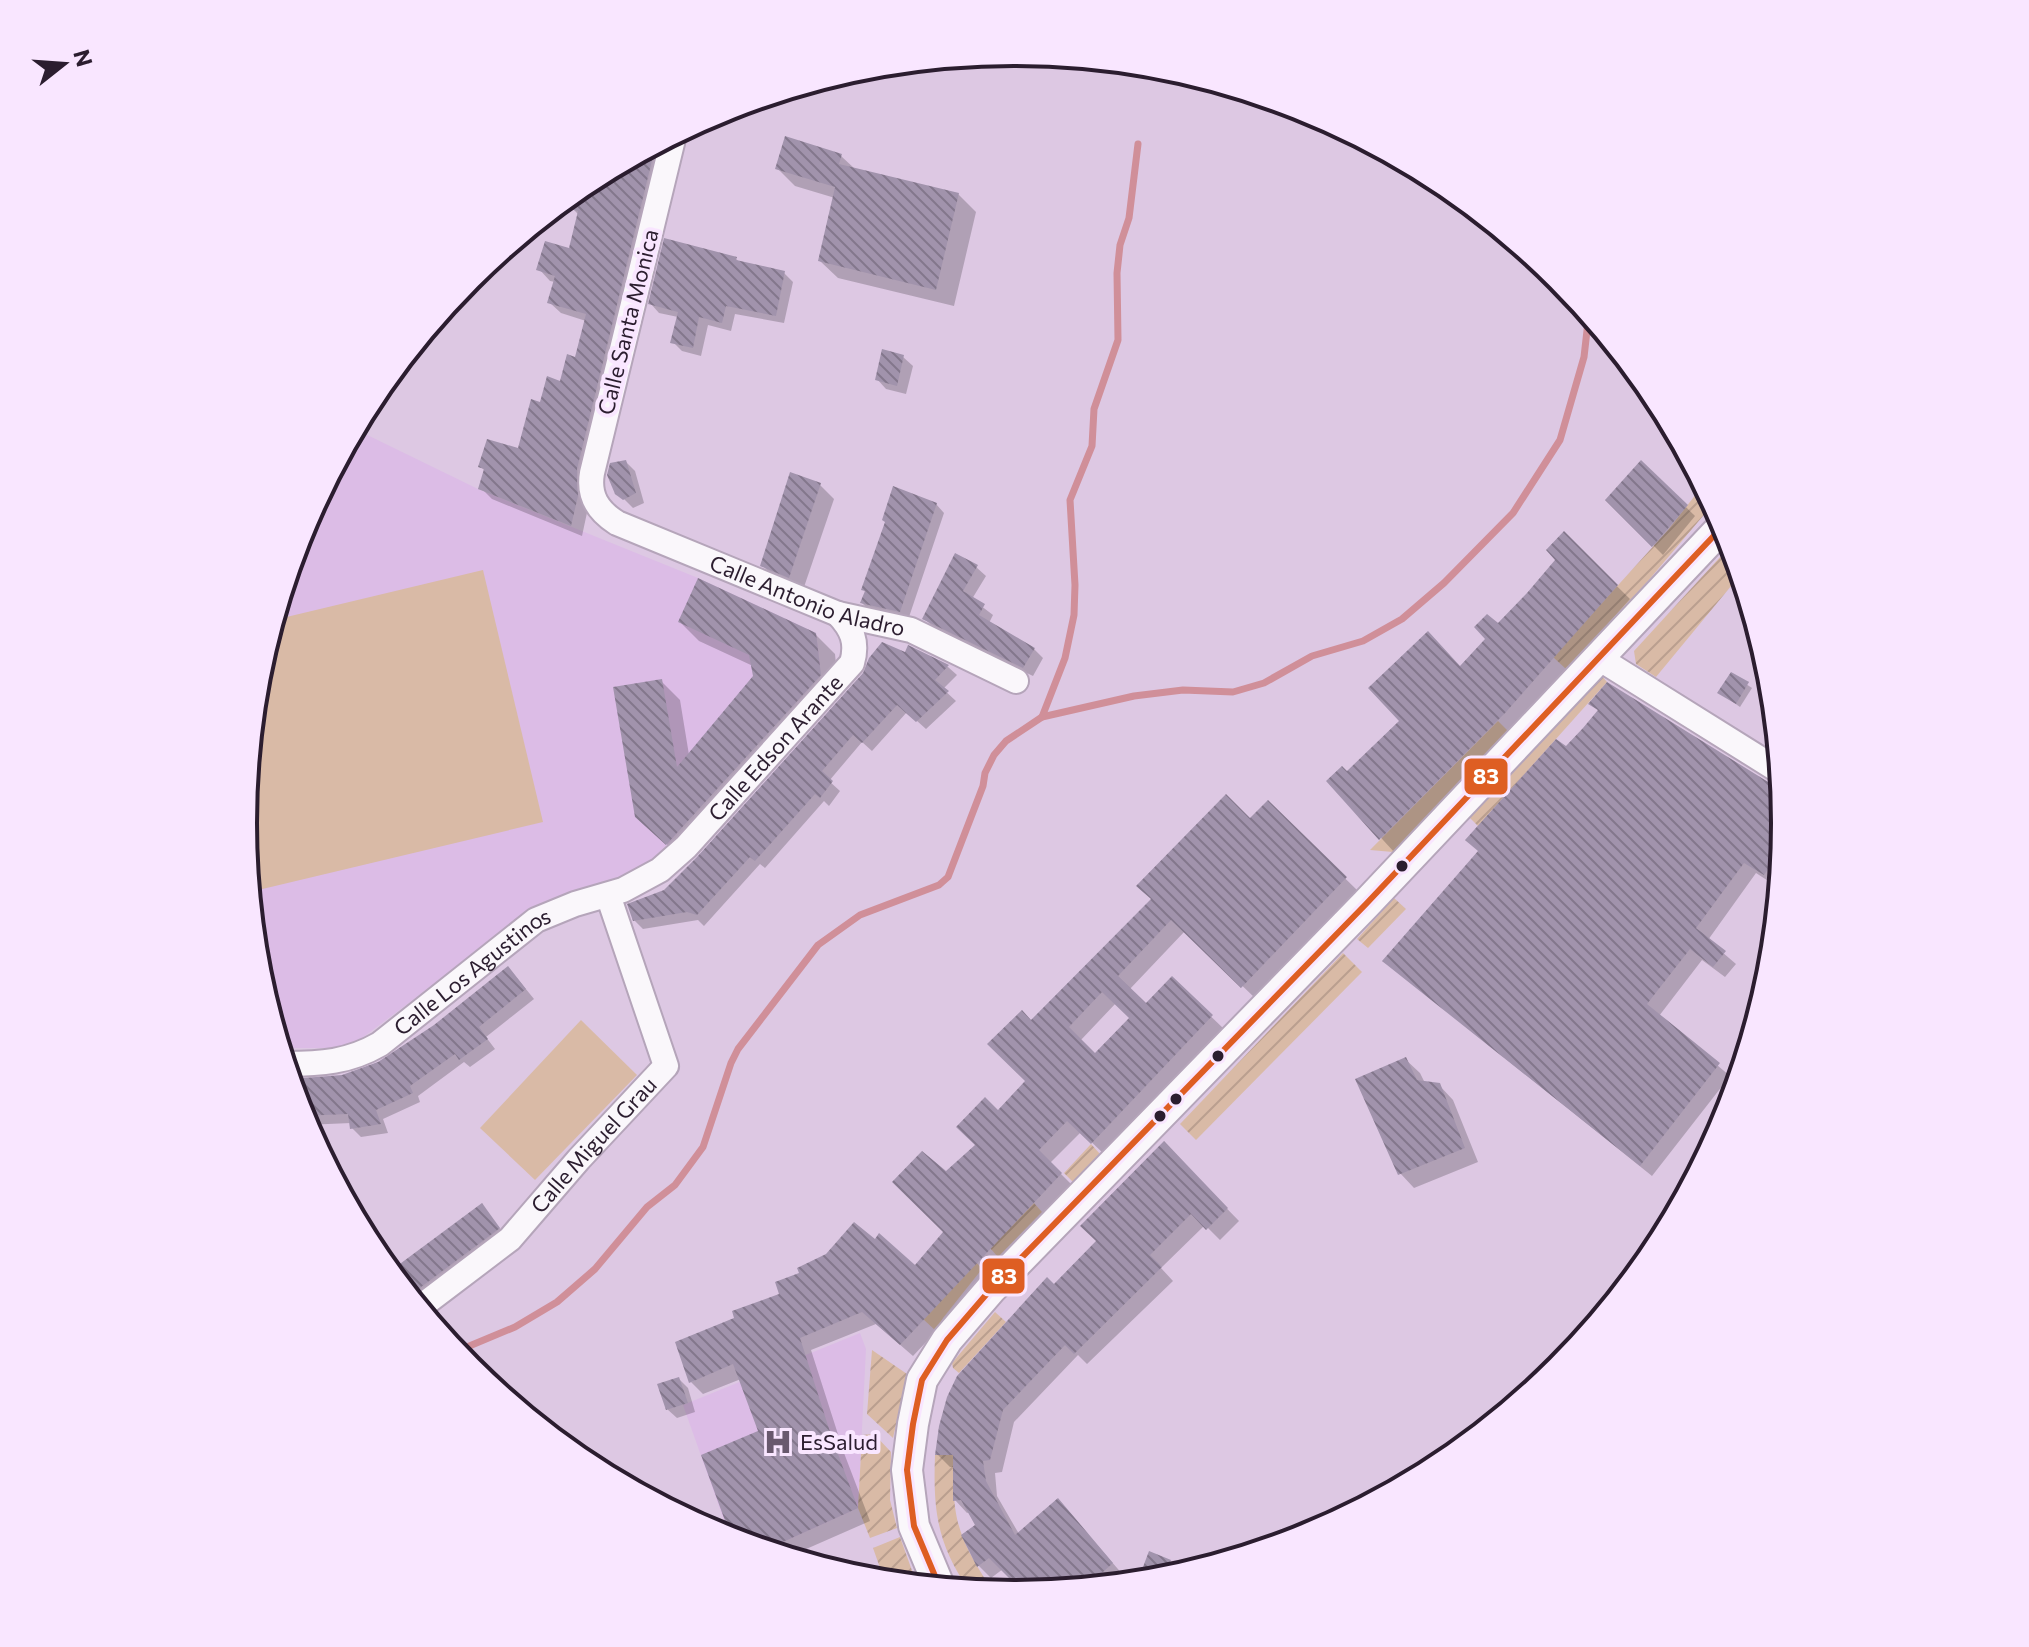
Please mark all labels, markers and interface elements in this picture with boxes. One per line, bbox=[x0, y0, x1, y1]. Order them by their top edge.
north arrow bbox=[24, 24, 104, 104]
text: N bbox=[68, 46, 99, 70]
street label: Calle Santa Monica bbox=[591, 226, 664, 417]
street label: Calle Antonio Aladro bbox=[706, 549, 908, 641]
street label: Calle Edson Arante bbox=[702, 669, 848, 826]
line badge: 83 bbox=[1463, 757, 1509, 796]
text: 83 bbox=[1473, 762, 1499, 789]
unlabelled marker bbox=[1394, 858, 1410, 874]
street label: Calle Los Agustinos bbox=[388, 902, 554, 1041]
unlabelled marker bbox=[1210, 1048, 1226, 1064]
street label: Calle Miguel Grau bbox=[525, 1071, 662, 1218]
unlabelled marker bbox=[1168, 1091, 1184, 1107]
unlabelled marker bbox=[1152, 1108, 1168, 1124]
line badge: 83 bbox=[981, 1257, 1026, 1295]
text: 83 bbox=[991, 1262, 1017, 1289]
hospital icon: EsSalud bbox=[763, 1427, 793, 1457]
place label: EsSalud bbox=[800, 1428, 878, 1455]

